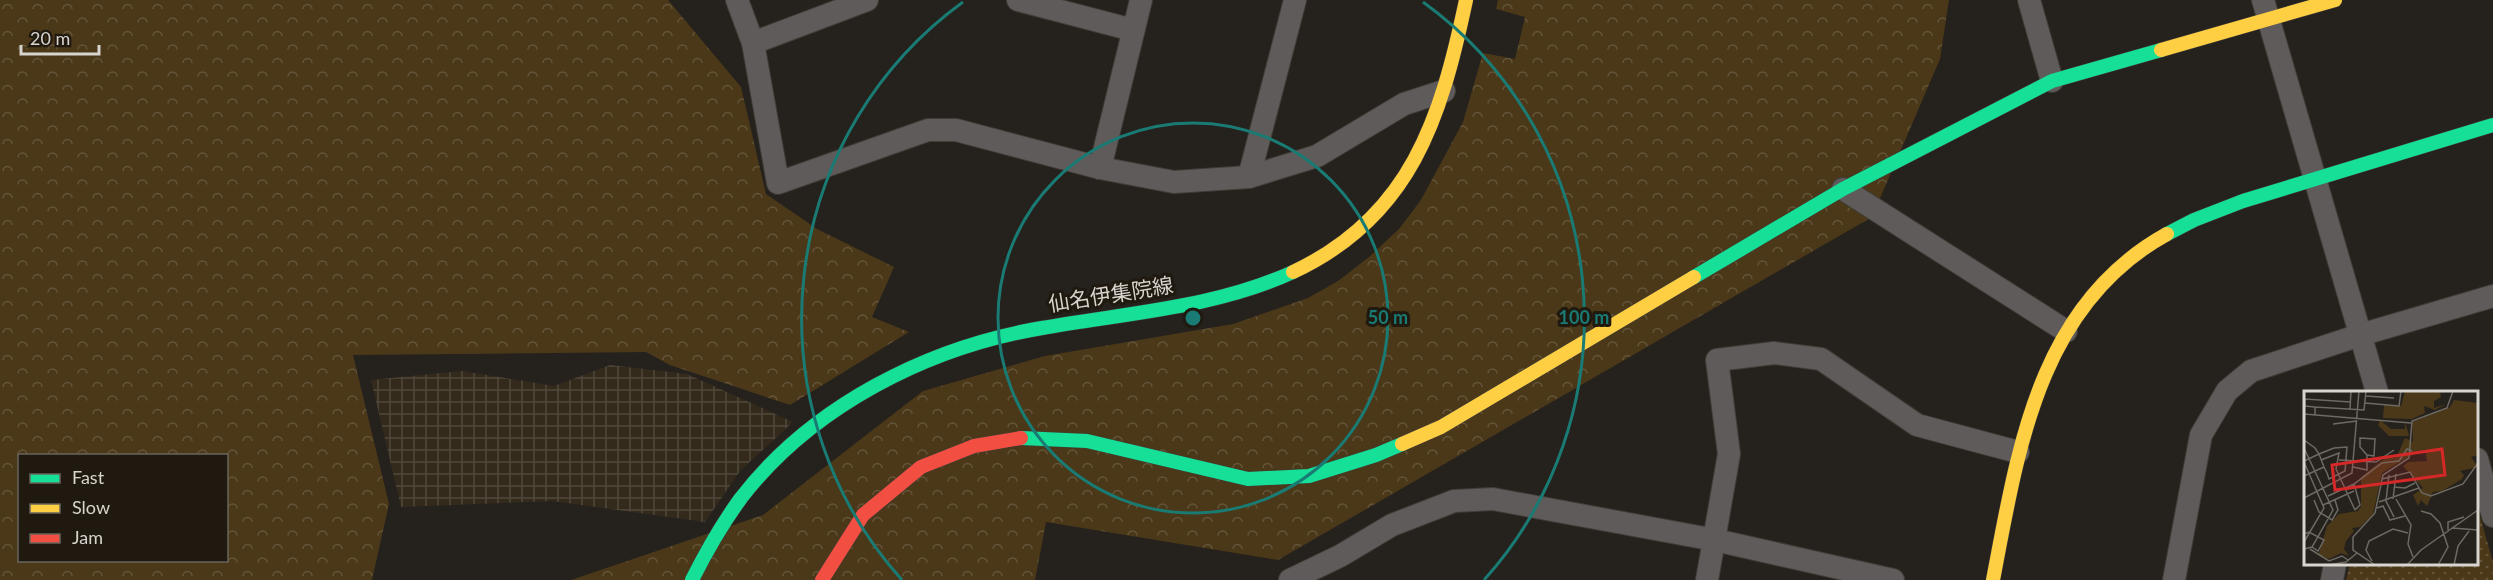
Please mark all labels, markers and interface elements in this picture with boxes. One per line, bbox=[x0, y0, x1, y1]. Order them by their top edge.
scale bar bbox=[21, 18, 99, 56]
text: 20 m bbox=[30, 27, 70, 49]
street label: 仙名伊集院線 bbox=[1047, 271, 1175, 316]
text: 50 m bbox=[1368, 306, 1408, 328]
text: 100 m bbox=[1559, 306, 1609, 328]
centre of rings bbox=[1183, 308, 1203, 328]
inset map bbox=[2304, 391, 2478, 565]
legend bbox=[18, 454, 228, 562]
text: Fast bbox=[72, 466, 105, 488]
text: Slow bbox=[72, 496, 110, 518]
text: Jam bbox=[72, 526, 103, 548]

